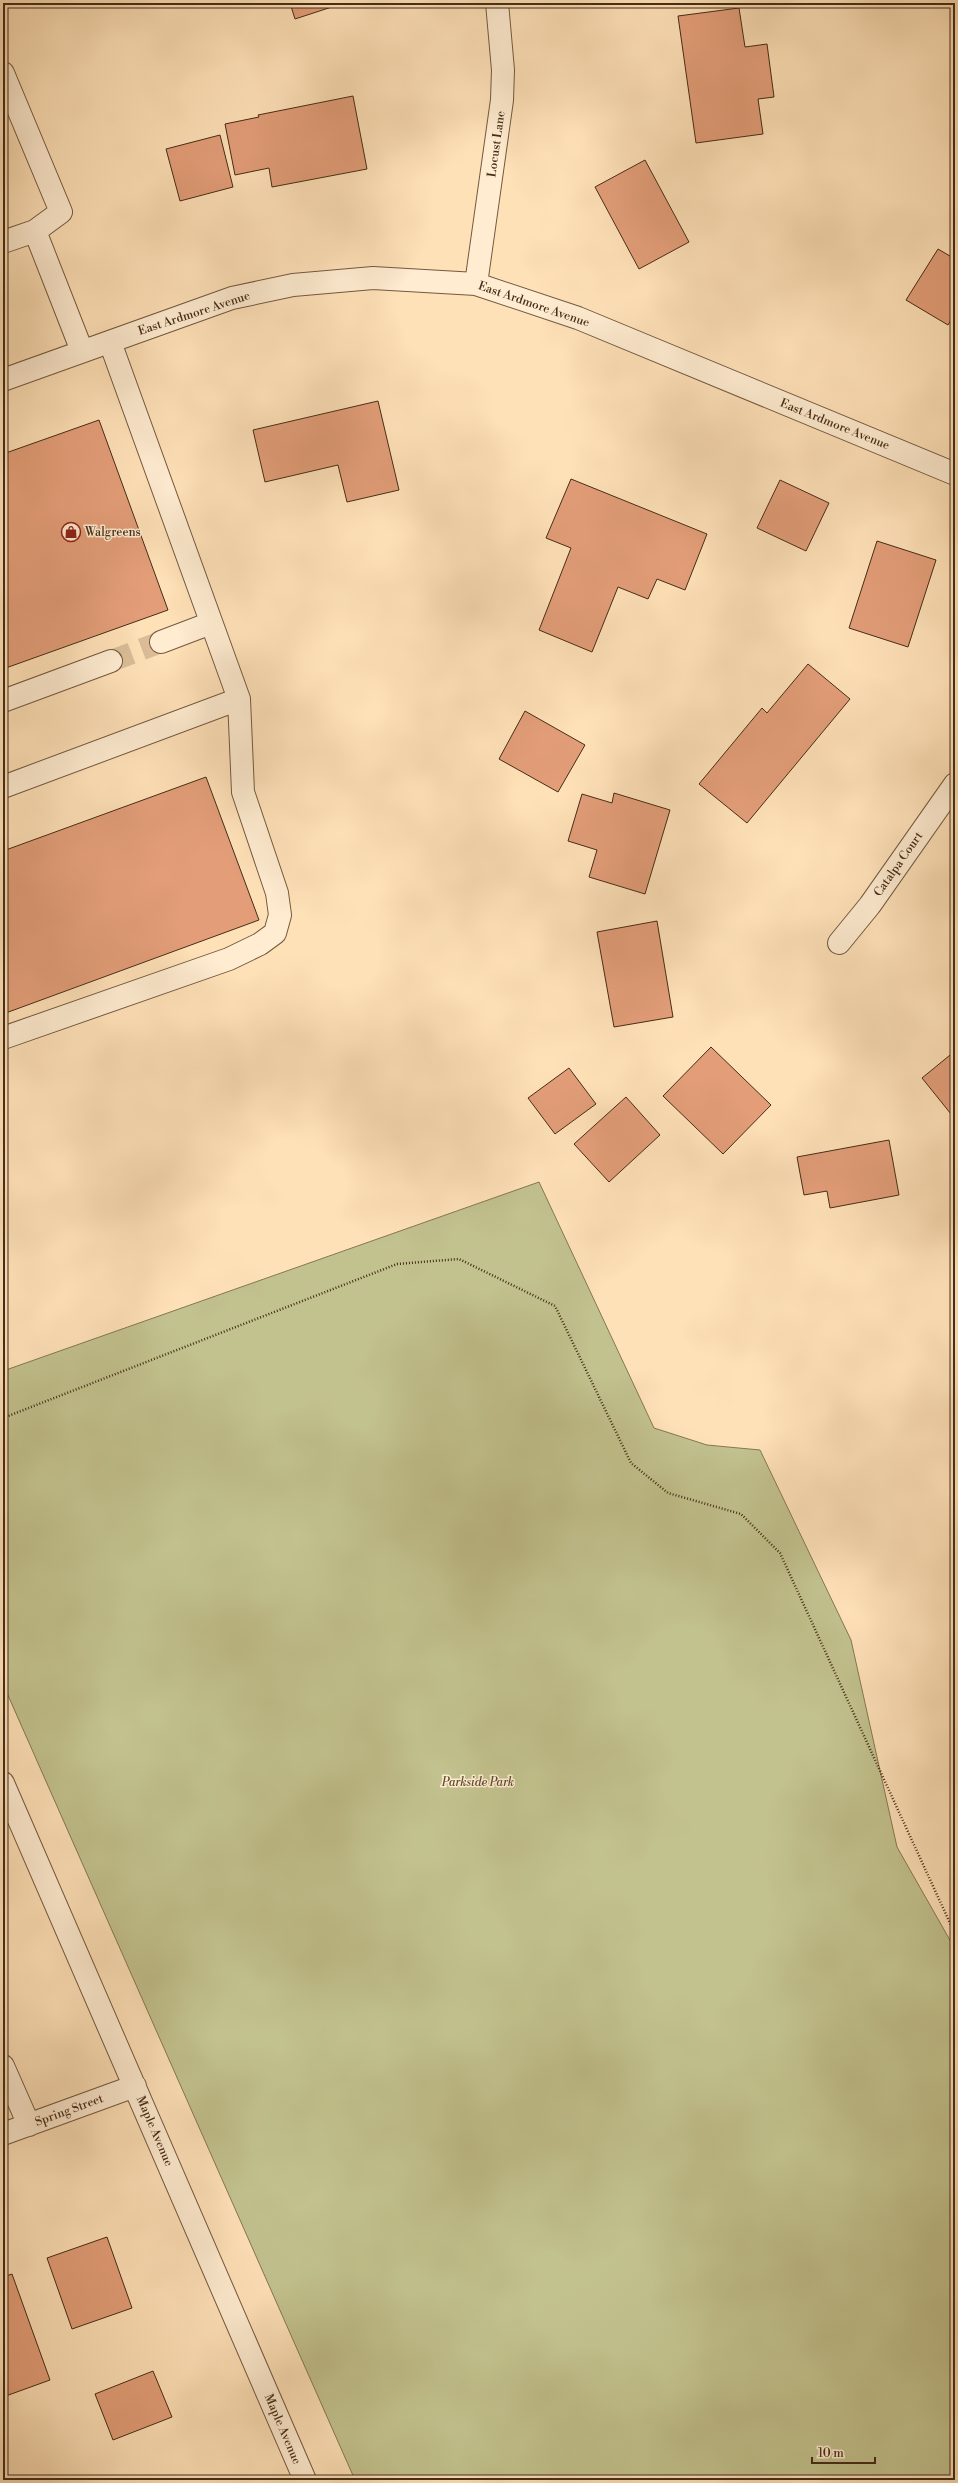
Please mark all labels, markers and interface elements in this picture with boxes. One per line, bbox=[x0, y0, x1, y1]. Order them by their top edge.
street label: Locust Lane bbox=[484, 110, 509, 178]
street label: East Ardmore Avenue bbox=[476, 278, 592, 331]
street label: East Ardmore Avenue bbox=[136, 288, 252, 339]
street label: East Ardmore Avenue bbox=[778, 396, 892, 453]
shop icon: Walgreens bbox=[60, 521, 82, 543]
place label: Walgreens bbox=[84, 525, 141, 540]
street label: Catalpa Court bbox=[871, 828, 927, 899]
park label: Parkside Park bbox=[441, 1775, 514, 1790]
street label: Spring Street bbox=[33, 2091, 106, 2130]
street label: Maple Avenue bbox=[133, 2094, 176, 2169]
street label: Maple Avenue bbox=[261, 2392, 304, 2467]
scale bar bbox=[812, 2439, 875, 2465]
text: 10 m bbox=[818, 2446, 844, 2461]

